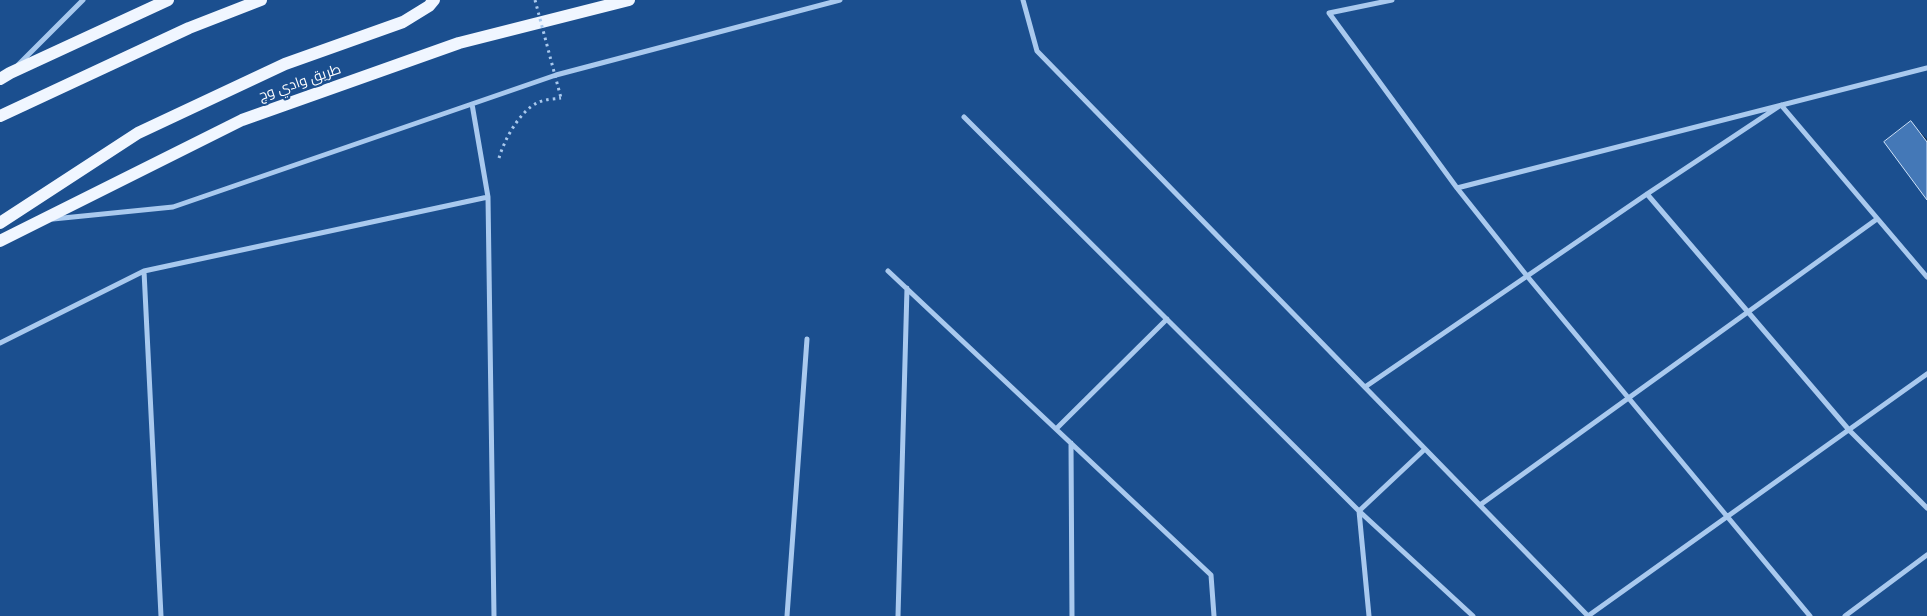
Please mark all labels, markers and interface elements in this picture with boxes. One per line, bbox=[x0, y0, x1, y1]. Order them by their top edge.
street label: طريق وادي وج bbox=[257, 61, 343, 105]

